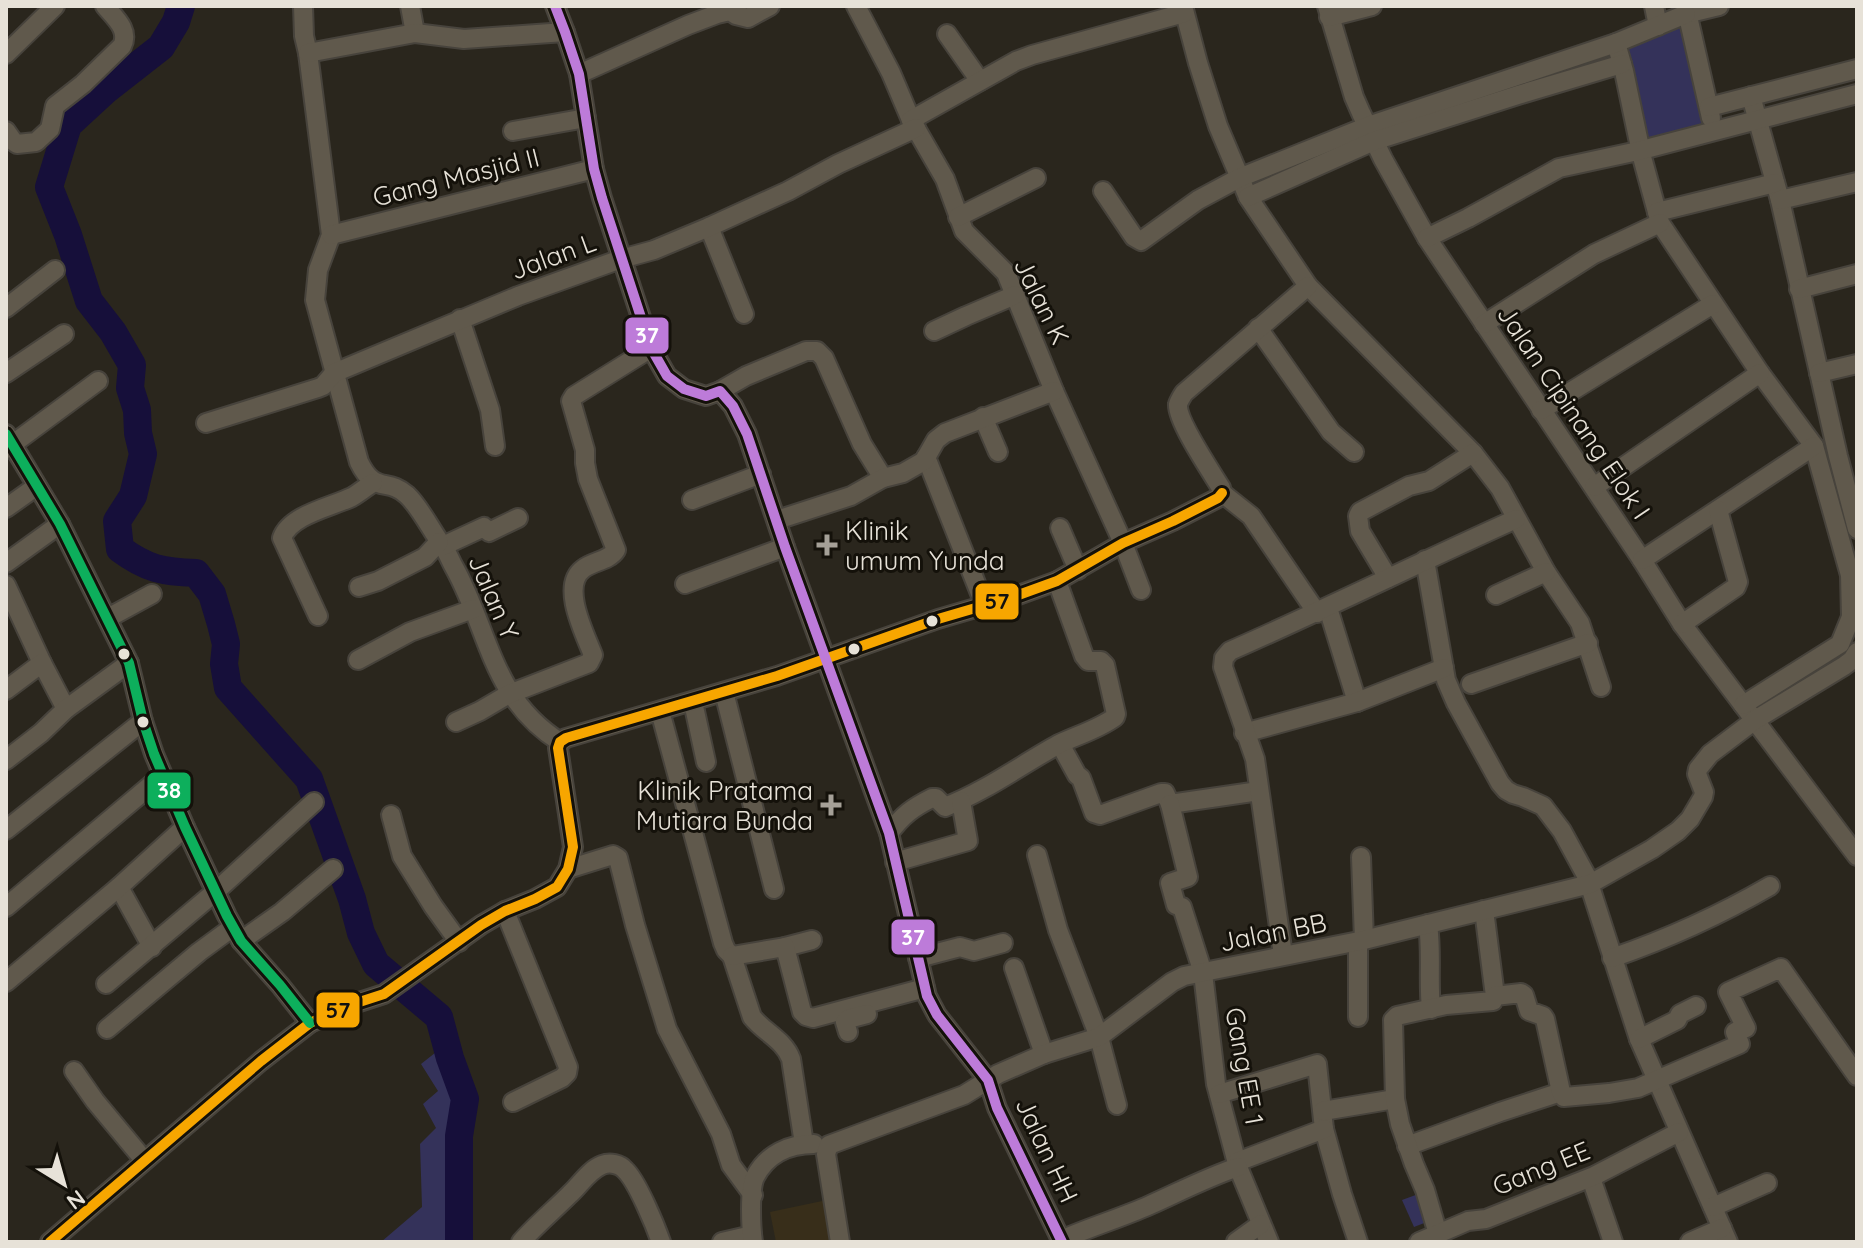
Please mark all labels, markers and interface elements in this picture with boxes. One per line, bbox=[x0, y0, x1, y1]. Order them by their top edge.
street label: Gang Masjid II bbox=[369, 140, 543, 214]
street label: Jalan L bbox=[506, 225, 600, 287]
street label: Jalan K bbox=[1007, 252, 1077, 350]
street label: Jalan Cipinang Elok I bbox=[1490, 299, 1658, 525]
line badge: 37 bbox=[624, 316, 670, 355]
text: 37 bbox=[635, 321, 659, 349]
place label: Klinik umum Yunda bbox=[845, 514, 1004, 577]
marker: Klinik umum Yunda bbox=[816, 534, 838, 556]
street label: Jalan Y bbox=[461, 550, 527, 645]
line badge: 57 bbox=[974, 582, 1020, 621]
text: 57 bbox=[985, 587, 1009, 615]
unlabelled marker bbox=[924, 613, 940, 629]
unlabelled marker bbox=[846, 641, 862, 657]
unlabelled marker bbox=[116, 646, 132, 662]
unlabelled marker bbox=[135, 714, 151, 730]
line badge: 38 bbox=[146, 771, 192, 810]
place label: Klinik Pratama Mutiara Bunda bbox=[636, 774, 813, 837]
text: 38 bbox=[157, 776, 181, 804]
marker: Klinik Pratama Mutiara Bunda bbox=[820, 794, 842, 816]
street label: Jalan BB bbox=[1217, 905, 1329, 959]
line badge: 37 bbox=[890, 918, 936, 956]
text: 37 bbox=[901, 923, 925, 951]
line badge: 57 bbox=[315, 991, 361, 1029]
text: 57 bbox=[326, 996, 350, 1024]
street label: Gang EE 1 bbox=[1218, 1005, 1272, 1127]
street label: Jalan HH bbox=[1008, 1092, 1086, 1208]
street label: Gang EE bbox=[1487, 1134, 1595, 1202]
north arrow bbox=[24, 1144, 104, 1224]
text: N bbox=[61, 1184, 91, 1216]

